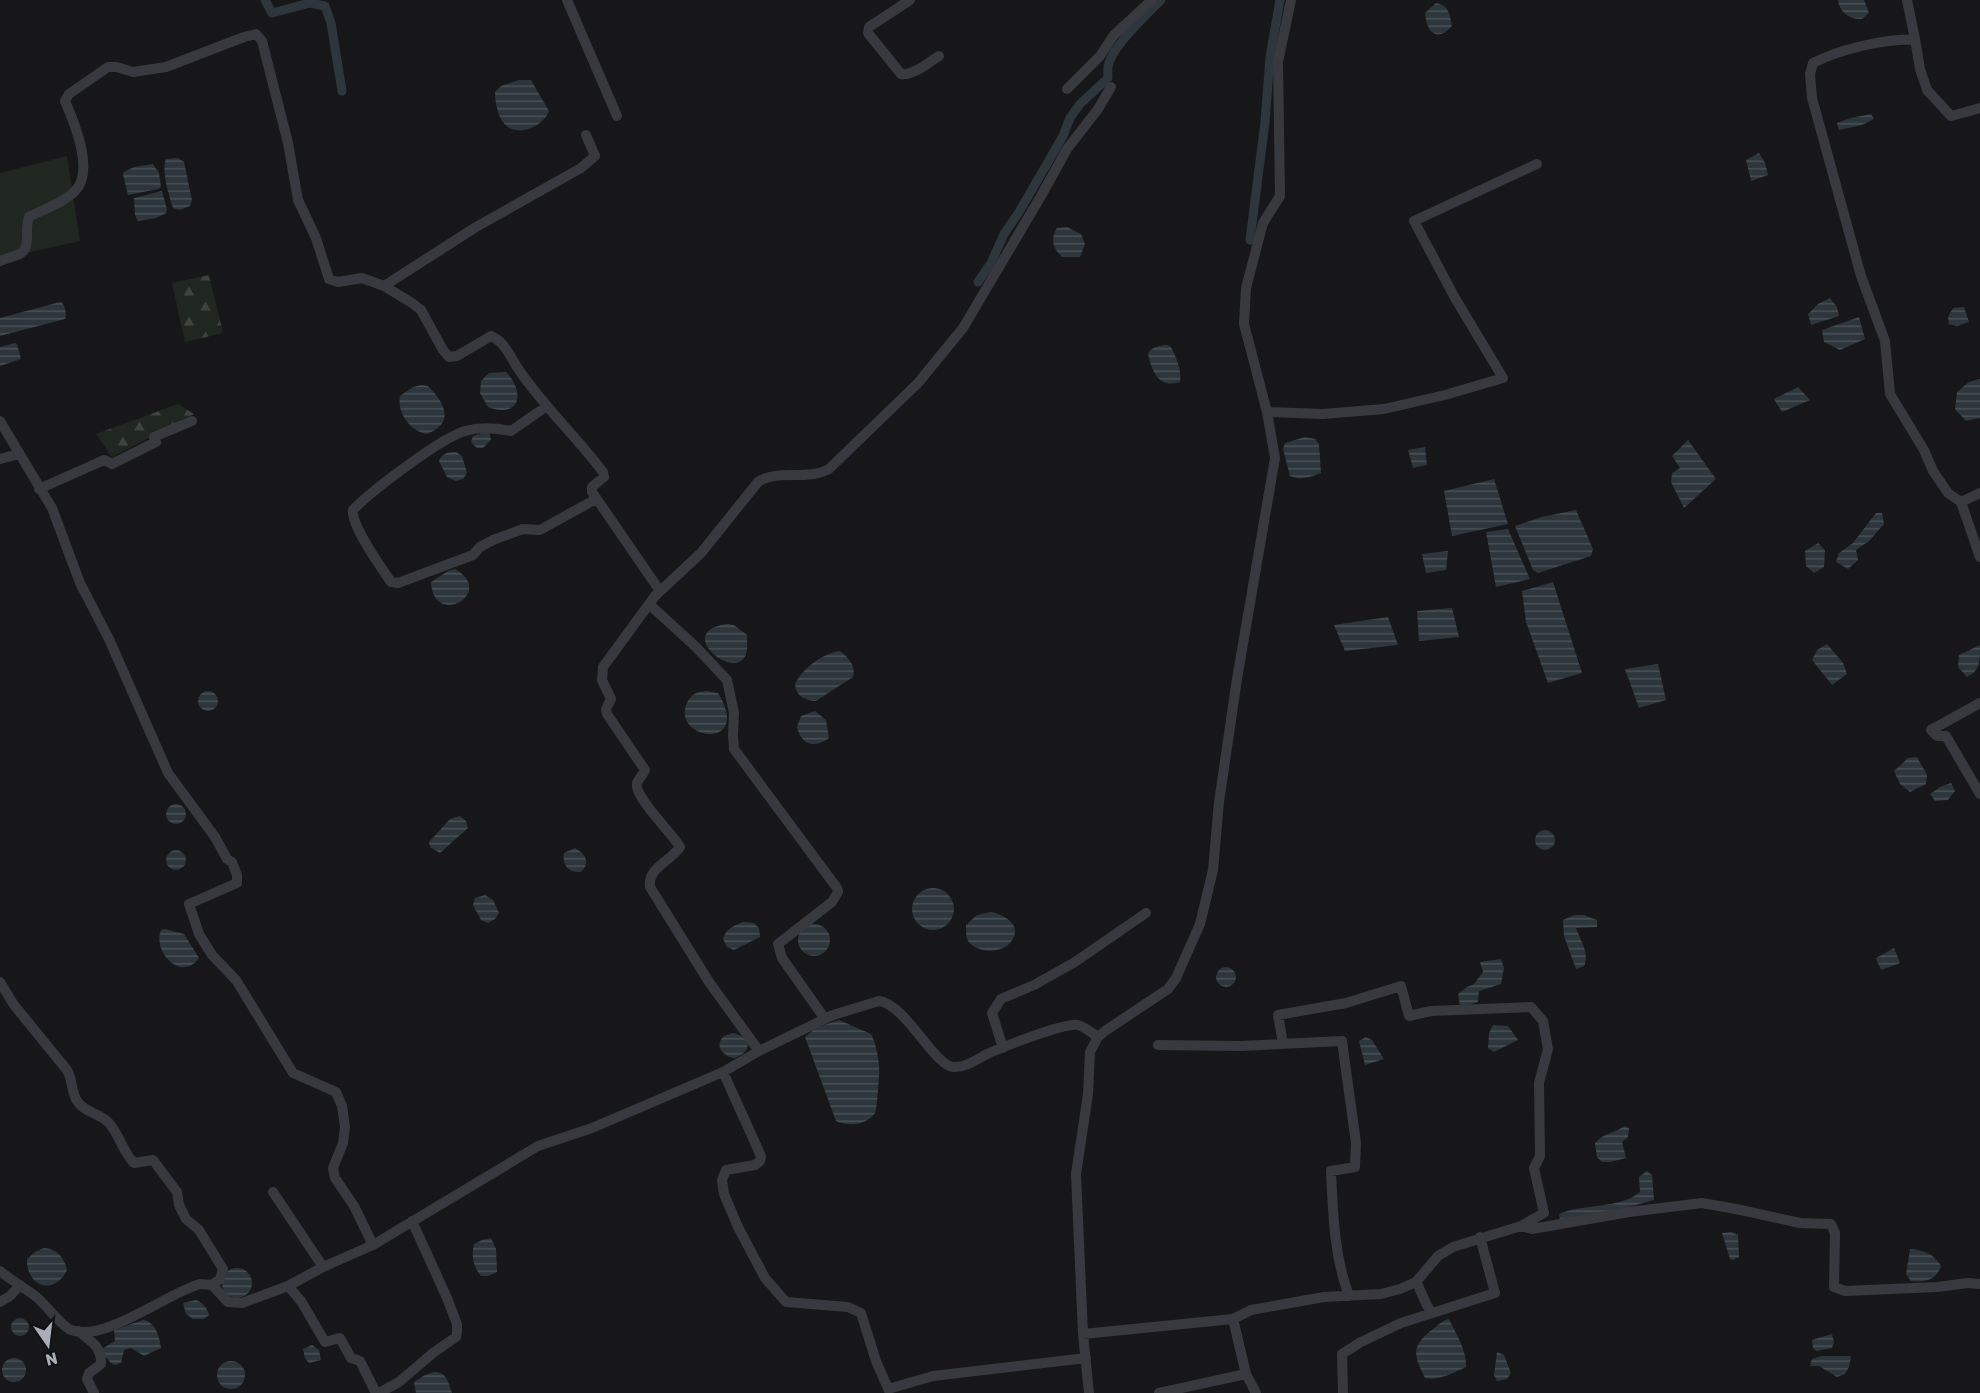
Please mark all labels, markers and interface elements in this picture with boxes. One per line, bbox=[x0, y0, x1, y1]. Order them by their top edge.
north arrow bbox=[18, 1315, 78, 1375]
text: N bbox=[44, 1348, 59, 1370]

